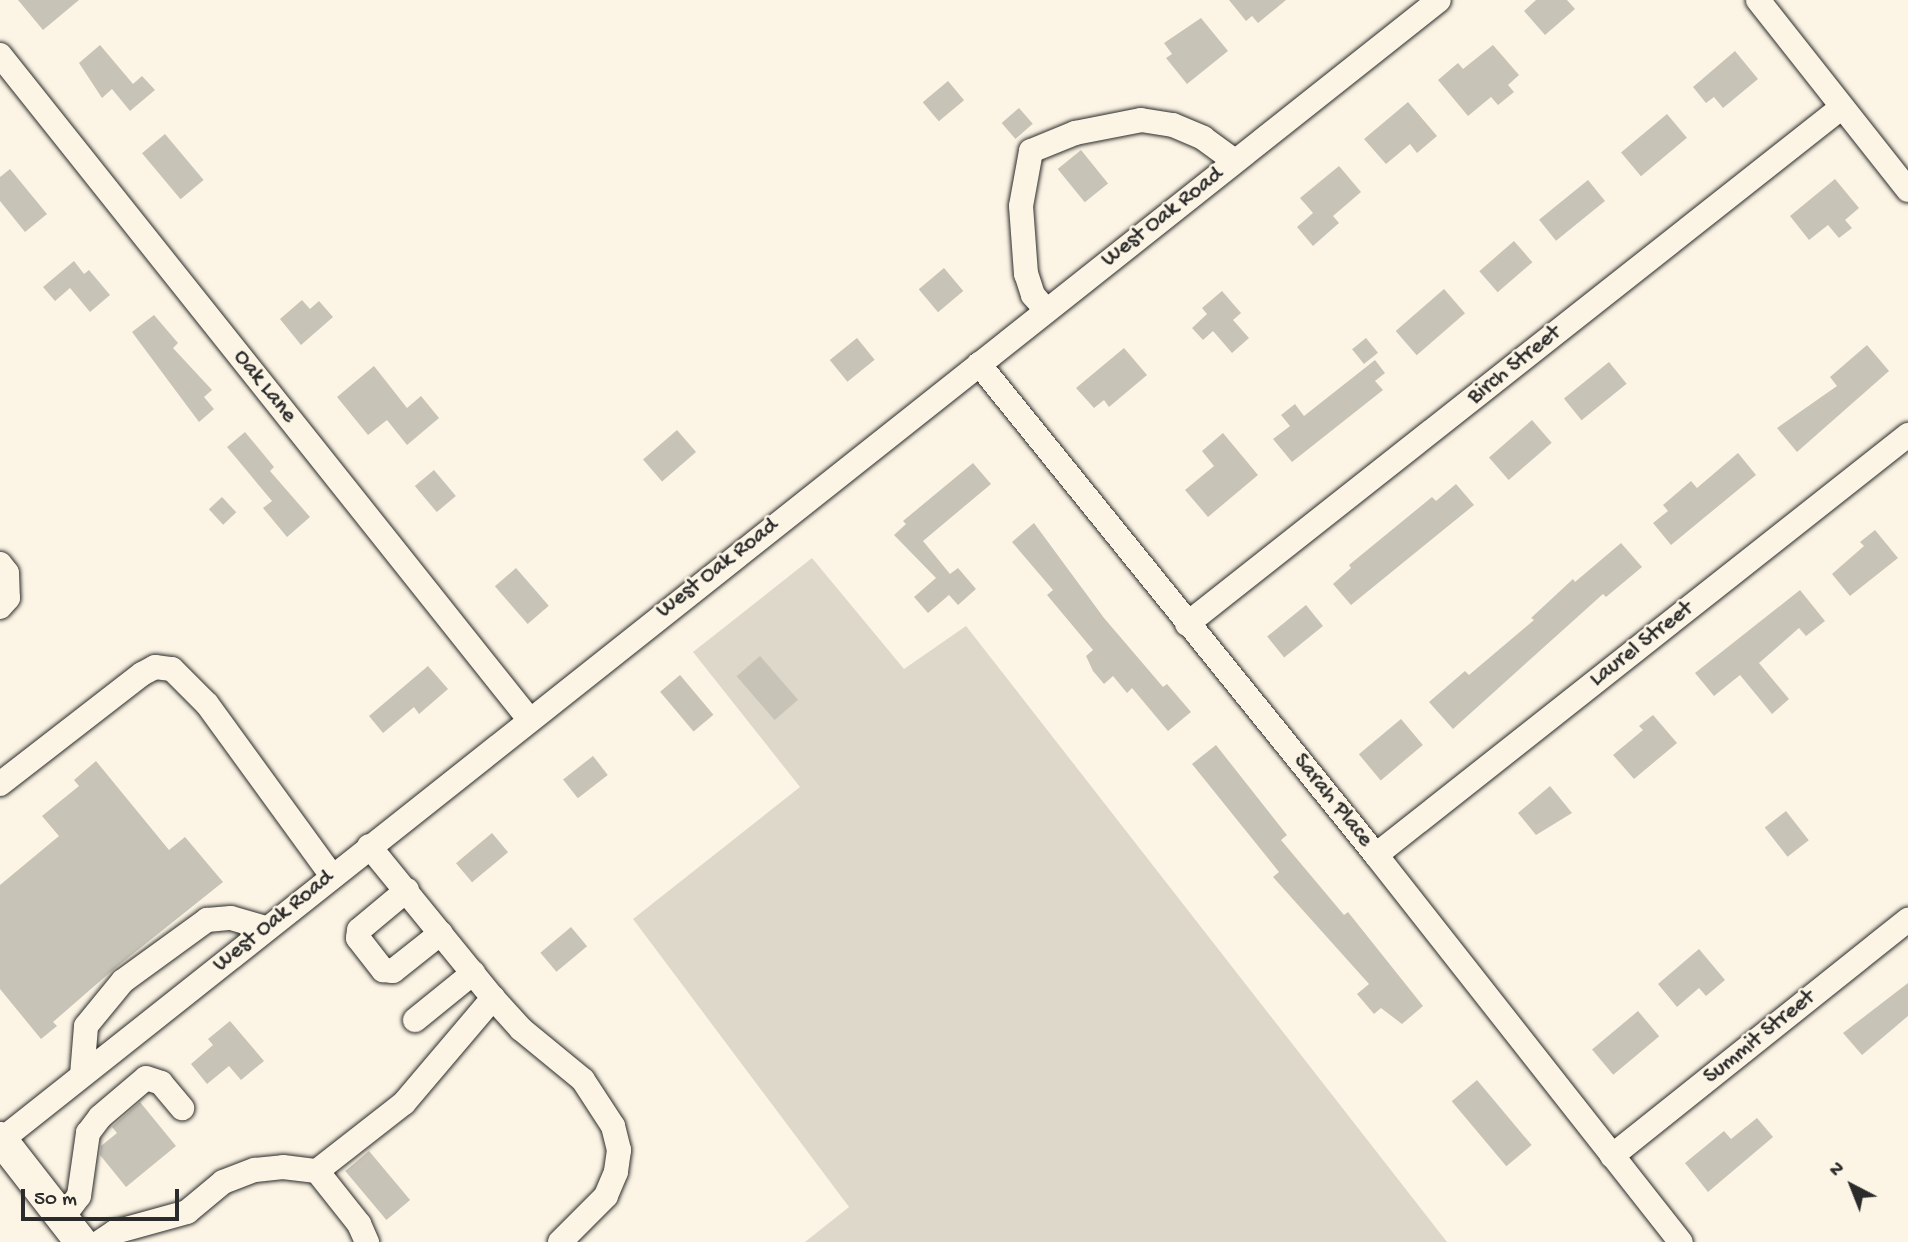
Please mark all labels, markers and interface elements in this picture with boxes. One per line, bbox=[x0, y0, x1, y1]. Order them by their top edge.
street label: West Oak Road bbox=[1096, 162, 1230, 274]
street label: Birch Street bbox=[1463, 320, 1567, 412]
street label: Oak Lane bbox=[226, 345, 302, 429]
street label: West Oak Road bbox=[651, 513, 785, 625]
street label: Laurel Street bbox=[1585, 596, 1699, 694]
street label: Sarah Place bbox=[1286, 749, 1378, 853]
street label: West Oak Road bbox=[208, 865, 340, 979]
street label: Summit Street bbox=[1699, 985, 1821, 1091]
north arrow bbox=[1817, 1151, 1887, 1221]
text: N bbox=[1825, 1157, 1850, 1183]
scale bar bbox=[24, 1176, 182, 1220]
text: 50 m bbox=[34, 1188, 77, 1213]

